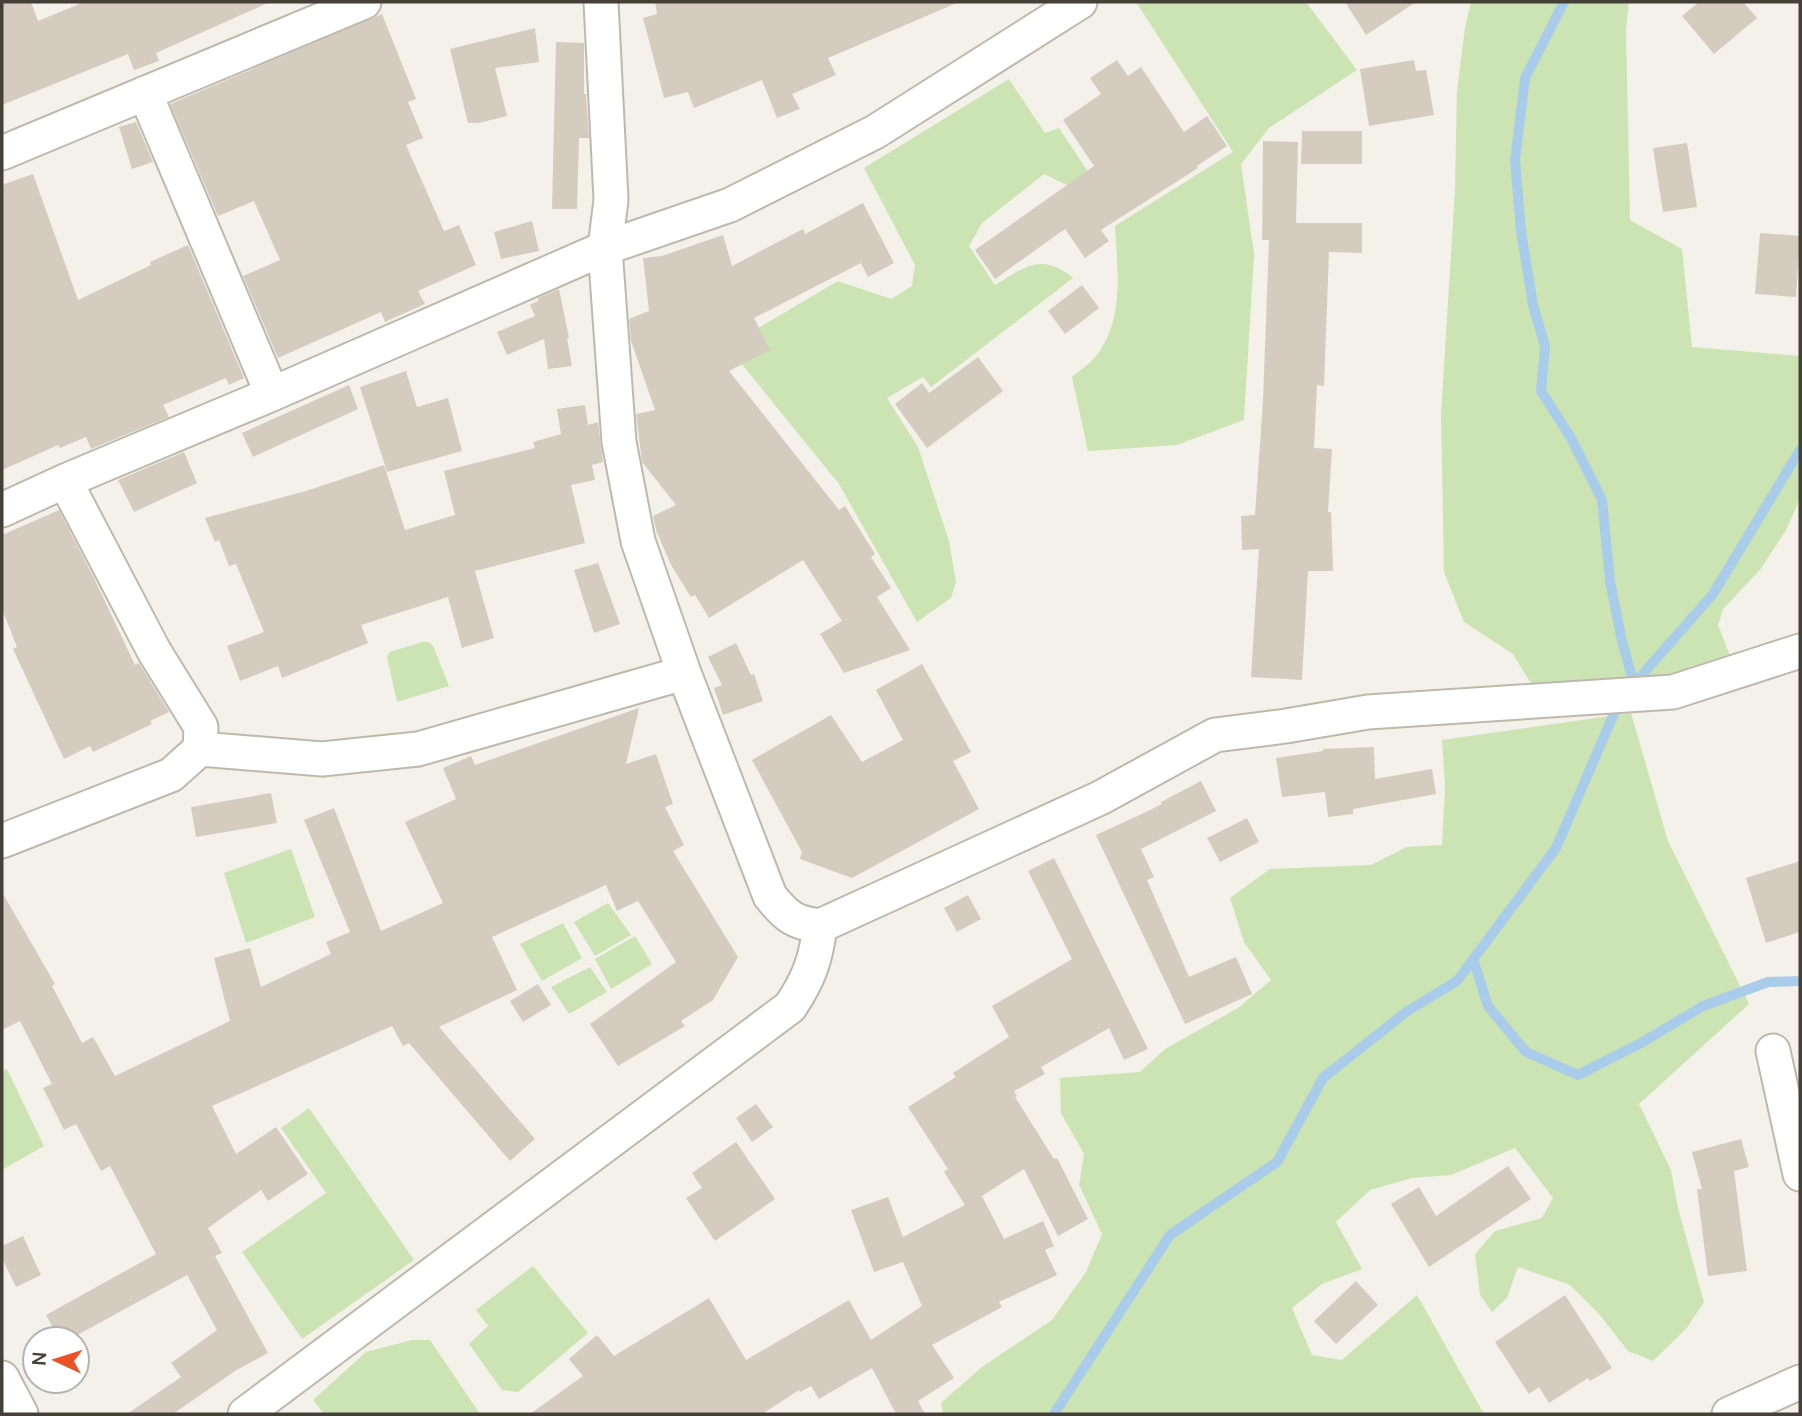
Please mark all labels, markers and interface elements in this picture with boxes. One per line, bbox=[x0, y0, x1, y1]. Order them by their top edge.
north arrow bbox=[21, 1325, 91, 1395]
text: N bbox=[26, 1351, 52, 1367]

